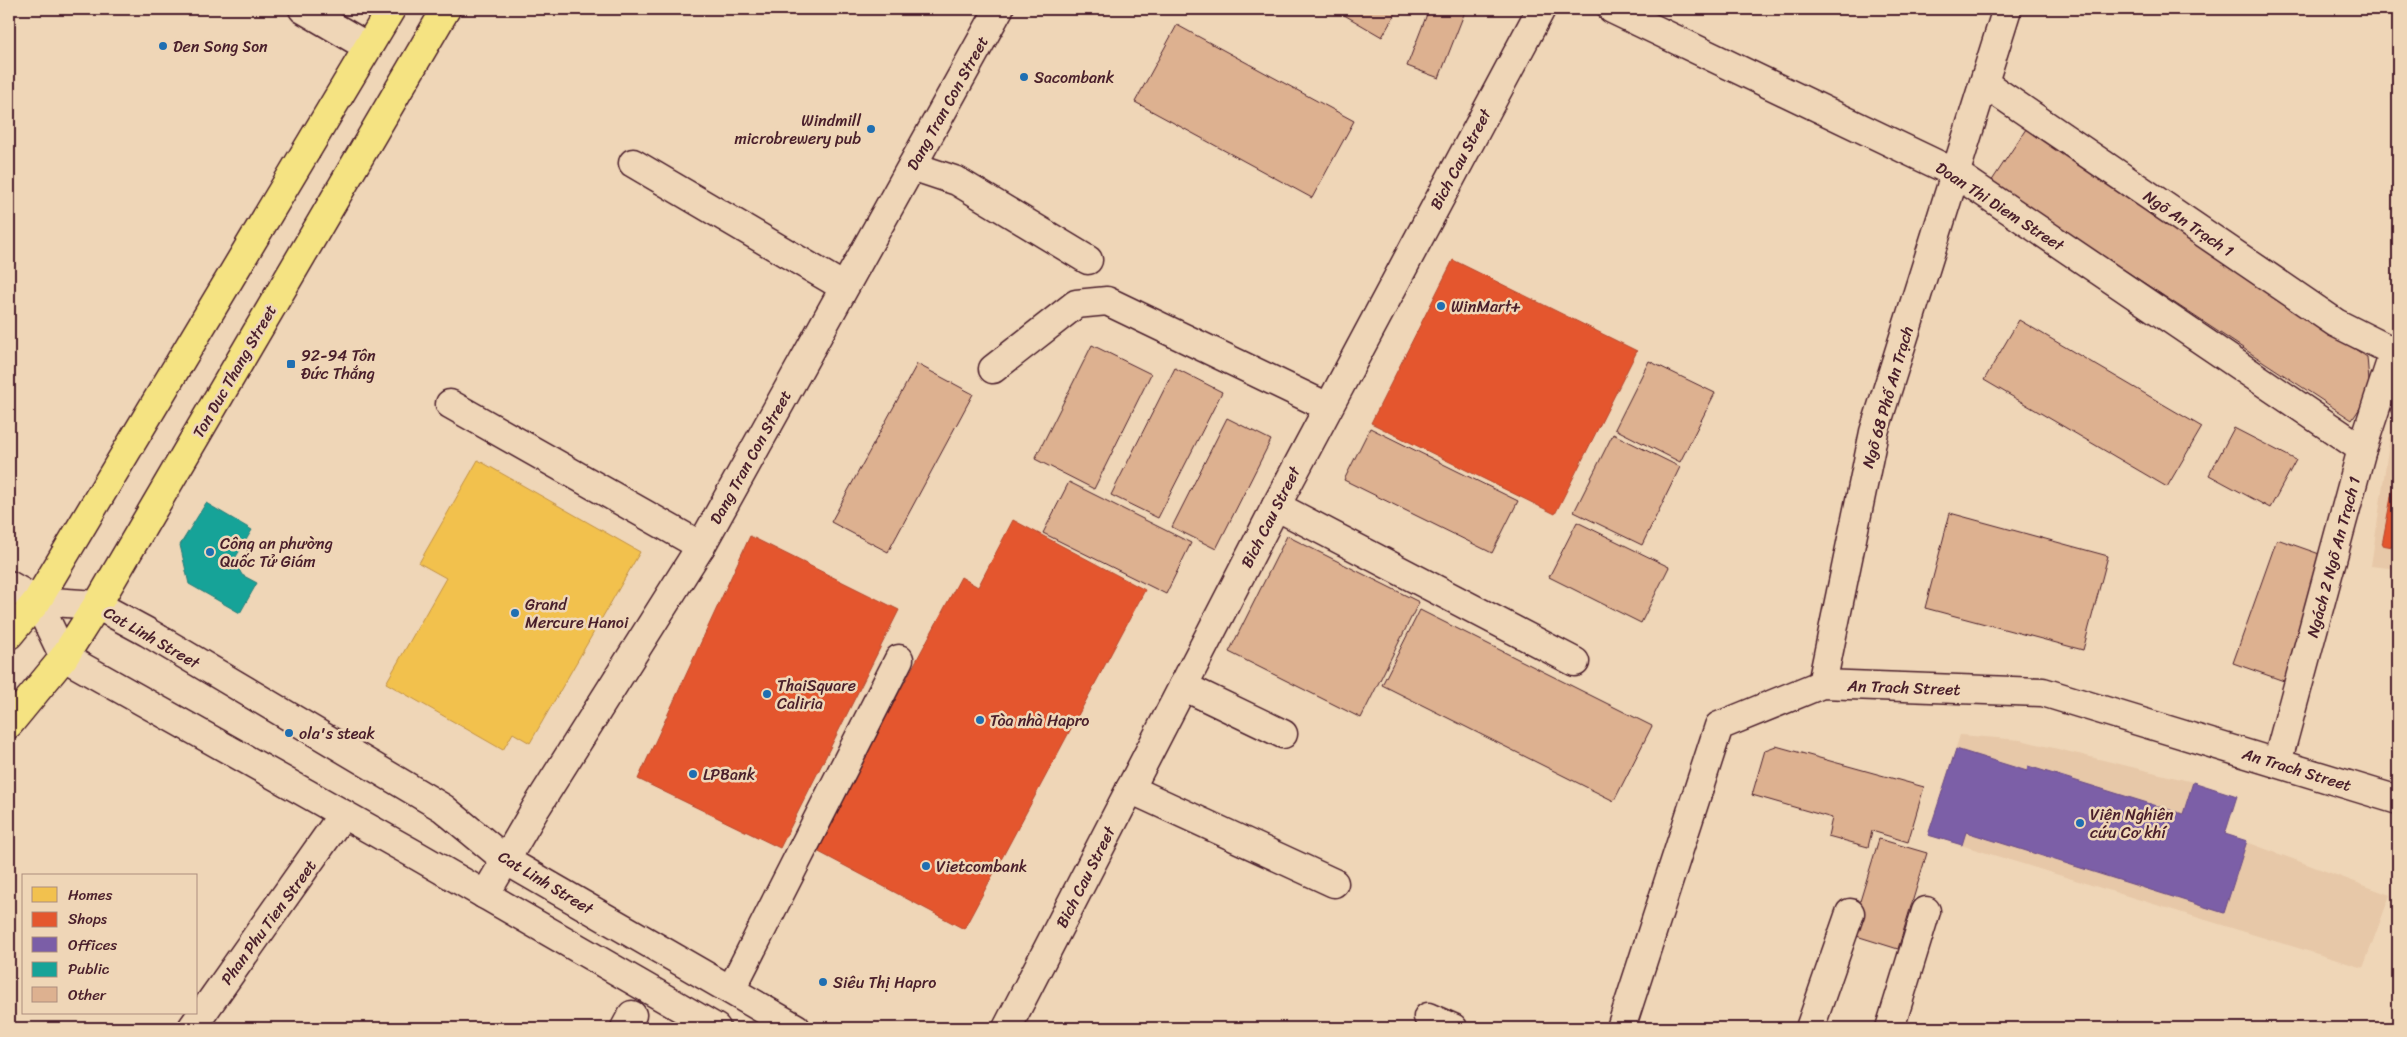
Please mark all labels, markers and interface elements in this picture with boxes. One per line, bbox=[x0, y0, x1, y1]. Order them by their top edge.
street label: Dang Tran Con Street bbox=[898, 31, 997, 176]
place label: Den Song Son bbox=[173, 32, 268, 61]
marker: Den Song Son bbox=[157, 40, 169, 52]
place label: Sacombank bbox=[1034, 63, 1115, 92]
marker: Sacombank bbox=[1018, 71, 1030, 83]
street label: Bich Cau Street bbox=[1422, 103, 1500, 215]
place label: Windmill microbrewery pub bbox=[734, 106, 861, 153]
marker: Windmill microbrewery pub bbox=[865, 123, 877, 135]
street label: Doan Thi Diem Street bbox=[1930, 154, 2070, 259]
street label: Ngõ An Trạch 1 bbox=[2137, 182, 2240, 265]
place label: WinMart+ bbox=[1451, 292, 1521, 321]
street label: Ton Duc Thang Street bbox=[184, 299, 285, 444]
marker: WinMart+ bbox=[1435, 300, 1447, 312]
street label: Ngõ 68 Phố An Trạch bbox=[1853, 323, 1922, 472]
place label: 92-94 Tôn Đức Thắng bbox=[301, 341, 376, 388]
marker: 92-94 Tôn Đức Thắng bbox=[285, 358, 297, 370]
street label: Dang Tran Con Street bbox=[701, 385, 800, 530]
street label: Bich Cau Street bbox=[1232, 461, 1309, 573]
street label: Ngách 2 Ngõ An Trạch 1 bbox=[2298, 473, 2369, 641]
place label: Công an phường Quốc Tử Giám bbox=[220, 529, 333, 576]
marker: Công an phường Quốc Tử Giám bbox=[204, 546, 216, 558]
place label: Grand Mercure Hanoi bbox=[525, 590, 629, 637]
street label: Cat Linh Street bbox=[98, 598, 206, 677]
marker: Grand Mercure Hanoi bbox=[509, 607, 521, 619]
place label: ThaiSquare Caliria bbox=[777, 671, 856, 718]
street label: An Trach Street bbox=[1846, 671, 1961, 704]
marker: ThaiSquare Caliria bbox=[761, 688, 773, 700]
place label: Tòa nhà Hapro bbox=[990, 706, 1089, 735]
marker: Tòa nhà Hapro bbox=[974, 714, 986, 726]
place label: ola's steak bbox=[299, 719, 376, 748]
marker: ola's steak bbox=[283, 727, 295, 739]
street label: An Trach Street bbox=[2238, 739, 2355, 800]
place label: LPBank bbox=[703, 760, 756, 789]
marker: LPBank bbox=[687, 768, 699, 780]
place label: Viện Nghiên cứu Cơ khí bbox=[2090, 800, 2174, 847]
marker: Viện Nghiên cứu Cơ khí bbox=[2074, 817, 2086, 829]
street label: Bich Cau Street bbox=[1047, 821, 1124, 933]
street label: Cat Linh Street bbox=[492, 842, 600, 923]
place label: Vietcombank bbox=[936, 852, 1027, 881]
street label: Phan Phu Tien Street bbox=[213, 853, 324, 991]
marker: Vietcombank bbox=[920, 860, 932, 872]
legend bbox=[22, 874, 198, 1014]
text: Homes bbox=[68, 882, 112, 908]
text: Shops bbox=[68, 906, 108, 932]
text: Offices bbox=[68, 932, 117, 958]
text: Public bbox=[68, 956, 110, 982]
place label: Siêu Thị Hapro bbox=[833, 968, 936, 997]
marker: Siêu Thị Hapro bbox=[817, 976, 829, 988]
text: Other bbox=[68, 982, 107, 1008]

